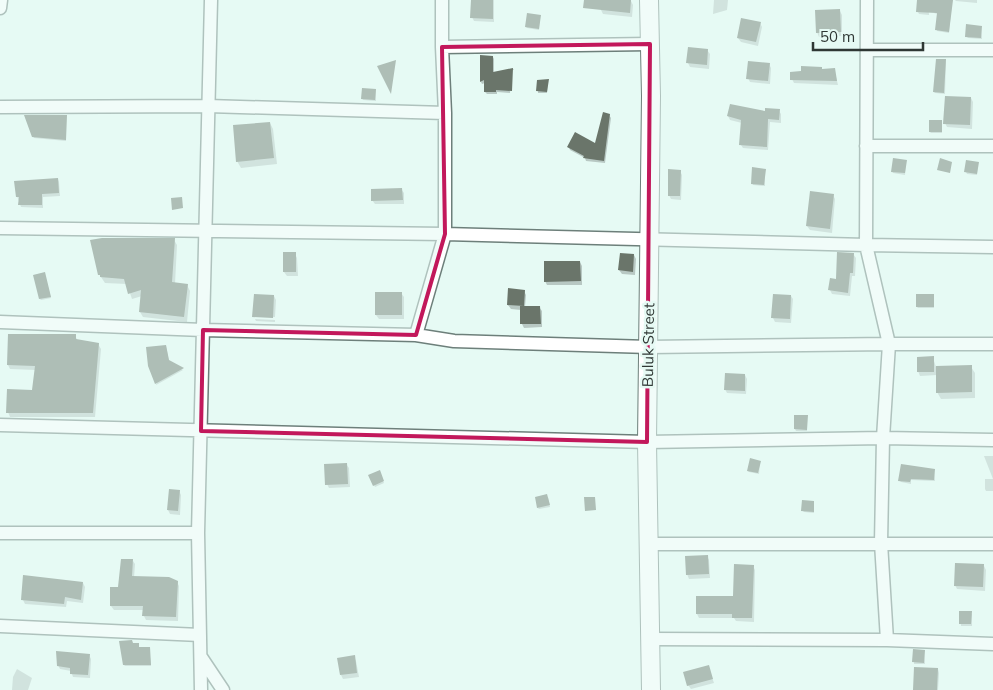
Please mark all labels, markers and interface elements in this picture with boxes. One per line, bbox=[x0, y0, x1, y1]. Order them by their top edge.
scale bar bbox=[813, 20, 923, 52]
text: 50 m bbox=[820, 27, 855, 46]
street label: Buluk Street bbox=[638, 303, 658, 387]

